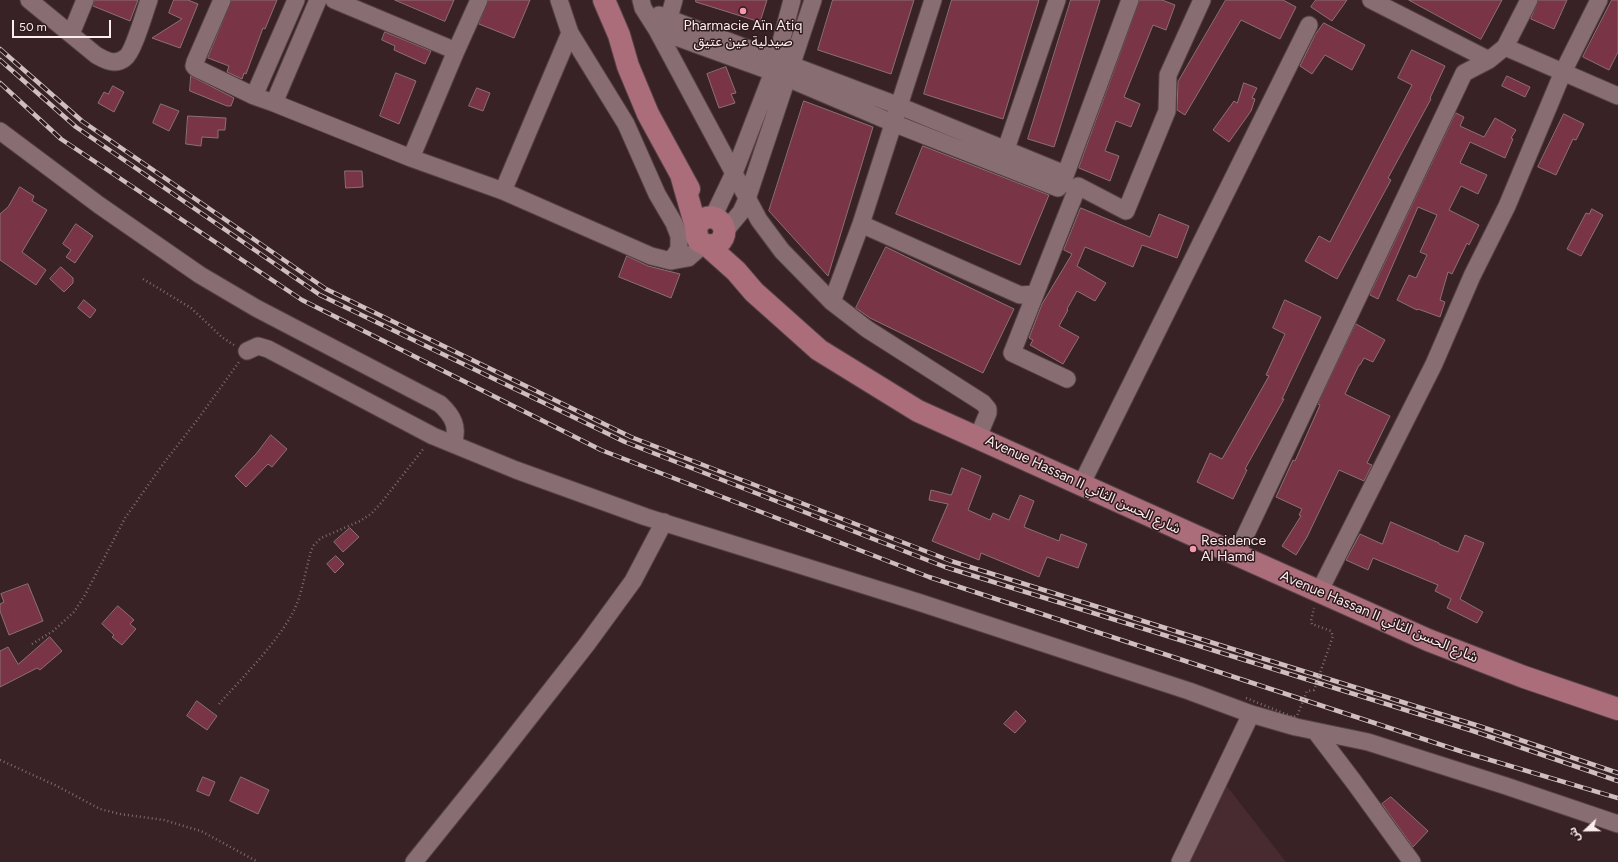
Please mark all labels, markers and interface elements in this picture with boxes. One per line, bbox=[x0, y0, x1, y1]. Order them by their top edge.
marker: Pharmacie Aïn Atiq صيدلية عين عتيق bbox=[738, 6, 748, 16]
scale bar bbox=[14, 12, 113, 38]
place label: Pharmacie Aïn Atiq صيدلية عين عتيق bbox=[684, 18, 802, 50]
text: 50 m bbox=[19, 20, 47, 34]
street label: Avenue Hassan II شارع الحسن الثاني bbox=[983, 432, 1183, 538]
place label: Residence Al Hamd bbox=[1201, 533, 1266, 566]
marker: Residence Al Hamd bbox=[1188, 544, 1198, 554]
street label: Avenue Hassan II شارع الحسن الثاني bbox=[1277, 568, 1481, 666]
north arrow bbox=[1566, 810, 1606, 850]
text: ش bbox=[1566, 825, 1583, 844]

